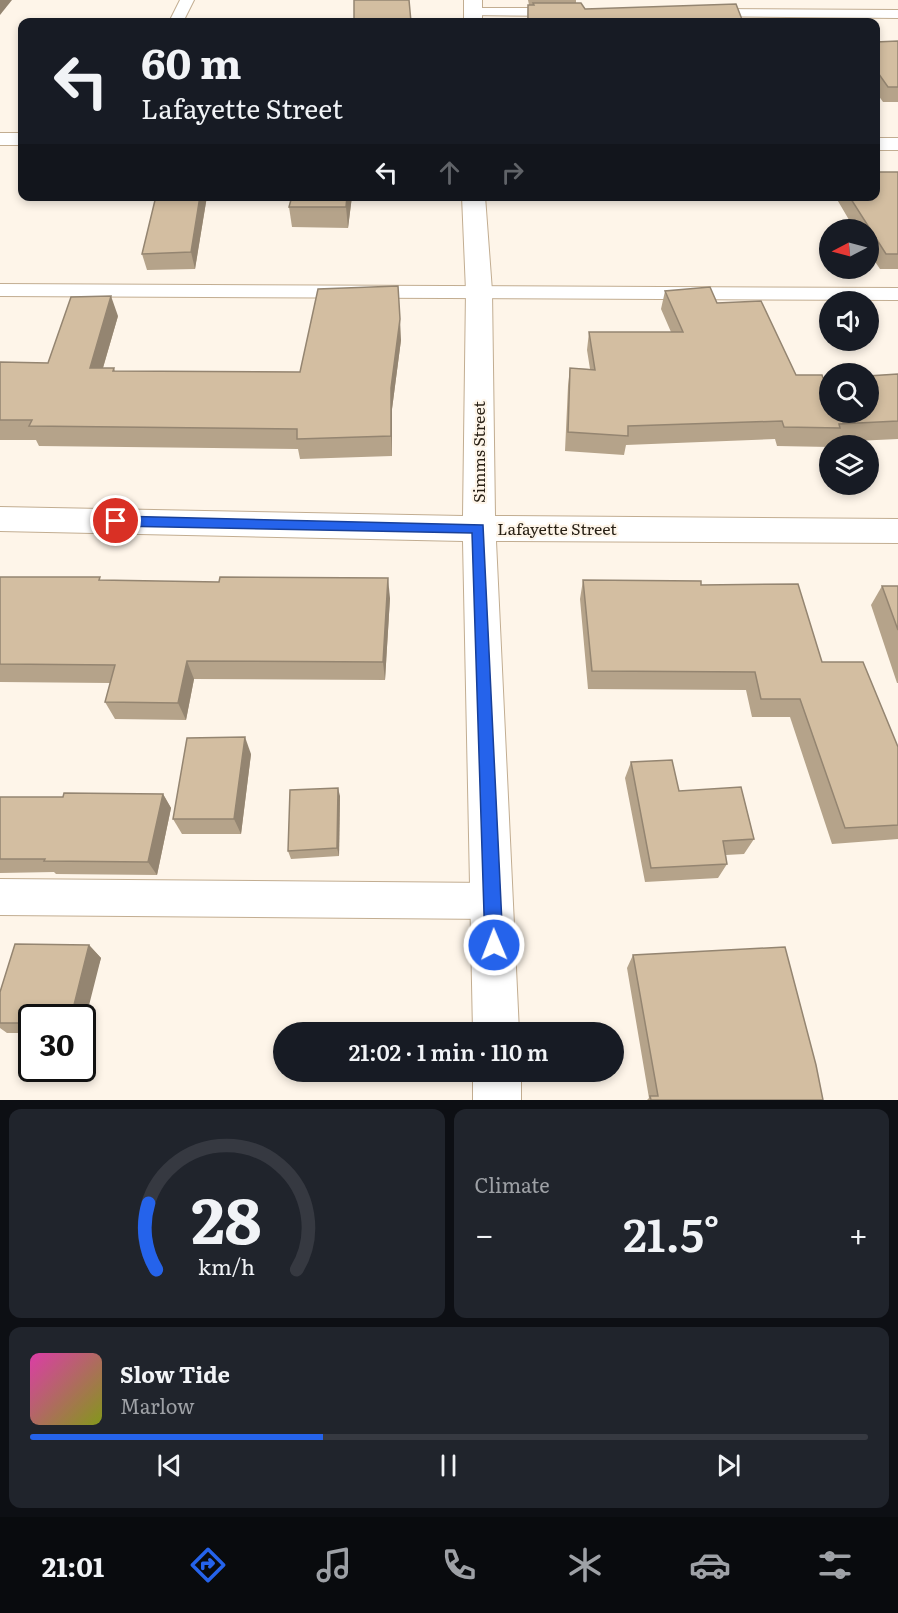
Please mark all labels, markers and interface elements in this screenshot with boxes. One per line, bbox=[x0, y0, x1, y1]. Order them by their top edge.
text: 60 m bbox=[141, 30, 242, 92]
icon: left bbox=[42, 42, 120, 120]
text: Lafayette Street bbox=[141, 87, 343, 127]
icon: left bbox=[370, 156, 403, 189]
icon: ahead bbox=[433, 156, 466, 189]
icon: right bbox=[496, 156, 529, 189]
north arrow bbox=[819, 219, 879, 279]
map controls bbox=[819, 219, 879, 495]
button: sound bbox=[819, 291, 879, 351]
button: search bbox=[819, 363, 879, 423]
street label: Simms Street bbox=[466, 401, 490, 503]
button: layers bbox=[819, 435, 879, 495]
pin bbox=[90, 495, 141, 546]
icon: arrive bbox=[99, 504, 132, 537]
street label: Lafayette Street bbox=[497, 516, 617, 540]
position arrow bbox=[462, 913, 526, 977]
speed limit sign: 30 bbox=[18, 1004, 96, 1082]
text: 21:02 · 1 min · 110 m bbox=[349, 1035, 548, 1068]
text: Climate bbox=[475, 1169, 550, 1199]
text: 28 bbox=[192, 1171, 262, 1263]
text: 21.5° bbox=[623, 1199, 719, 1266]
text: − bbox=[475, 1208, 494, 1257]
text: + bbox=[849, 1208, 868, 1257]
text: km/h bbox=[198, 1251, 255, 1283]
text: Slow Tide bbox=[120, 1357, 230, 1390]
text: Marlow bbox=[120, 1390, 195, 1420]
icon: previous bbox=[153, 1449, 186, 1482]
icon: pause bbox=[432, 1449, 465, 1482]
icon: next bbox=[712, 1449, 745, 1482]
icon: directions bbox=[187, 1544, 229, 1586]
icon: music bbox=[313, 1544, 355, 1586]
icon: phone bbox=[438, 1544, 480, 1586]
icon: climate bbox=[564, 1544, 606, 1586]
icon: car bbox=[689, 1544, 731, 1586]
icon: filters bbox=[814, 1544, 856, 1586]
text: 21:01 bbox=[42, 1545, 104, 1585]

